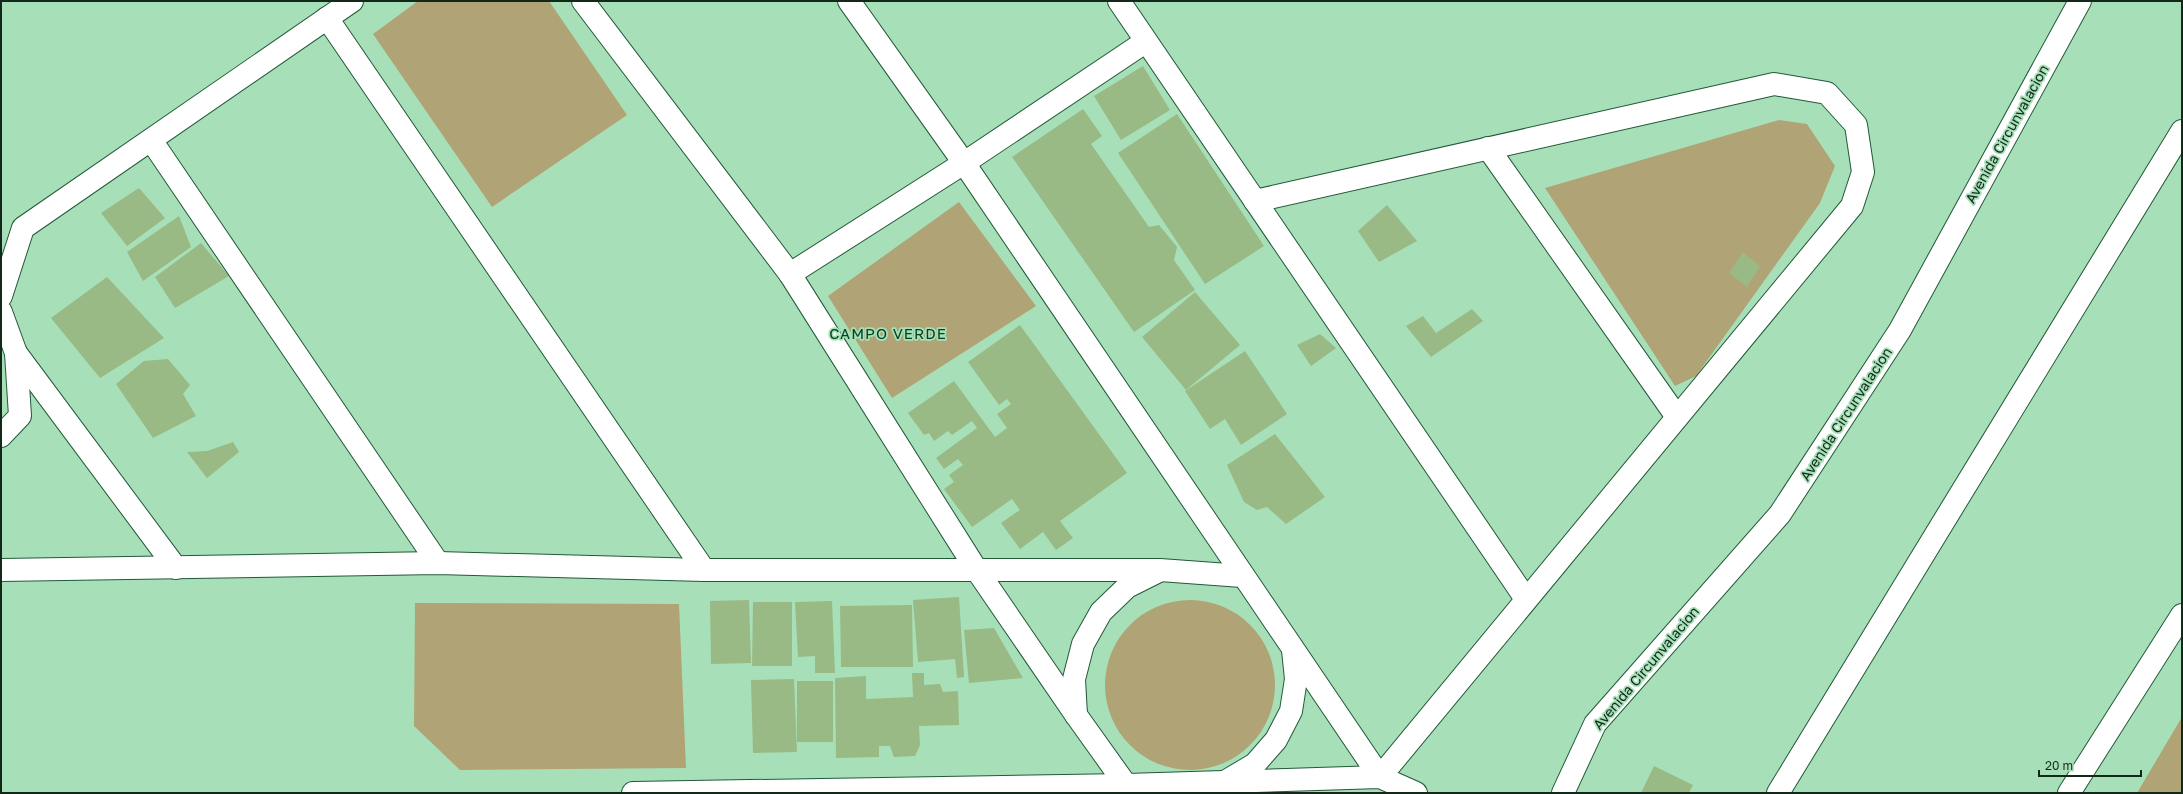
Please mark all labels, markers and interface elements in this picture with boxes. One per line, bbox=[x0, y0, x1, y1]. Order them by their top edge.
street label: Avenida Circunvalacion bbox=[1961, 62, 2052, 206]
district label: CAMPO VERDE bbox=[829, 324, 947, 342]
street label: Avenida Circunvalacion bbox=[1796, 344, 1895, 484]
street label: Avenida Circunvalacion bbox=[1589, 603, 1702, 733]
scale bar bbox=[2039, 752, 2141, 778]
text: 20 m bbox=[2045, 758, 2073, 773]

